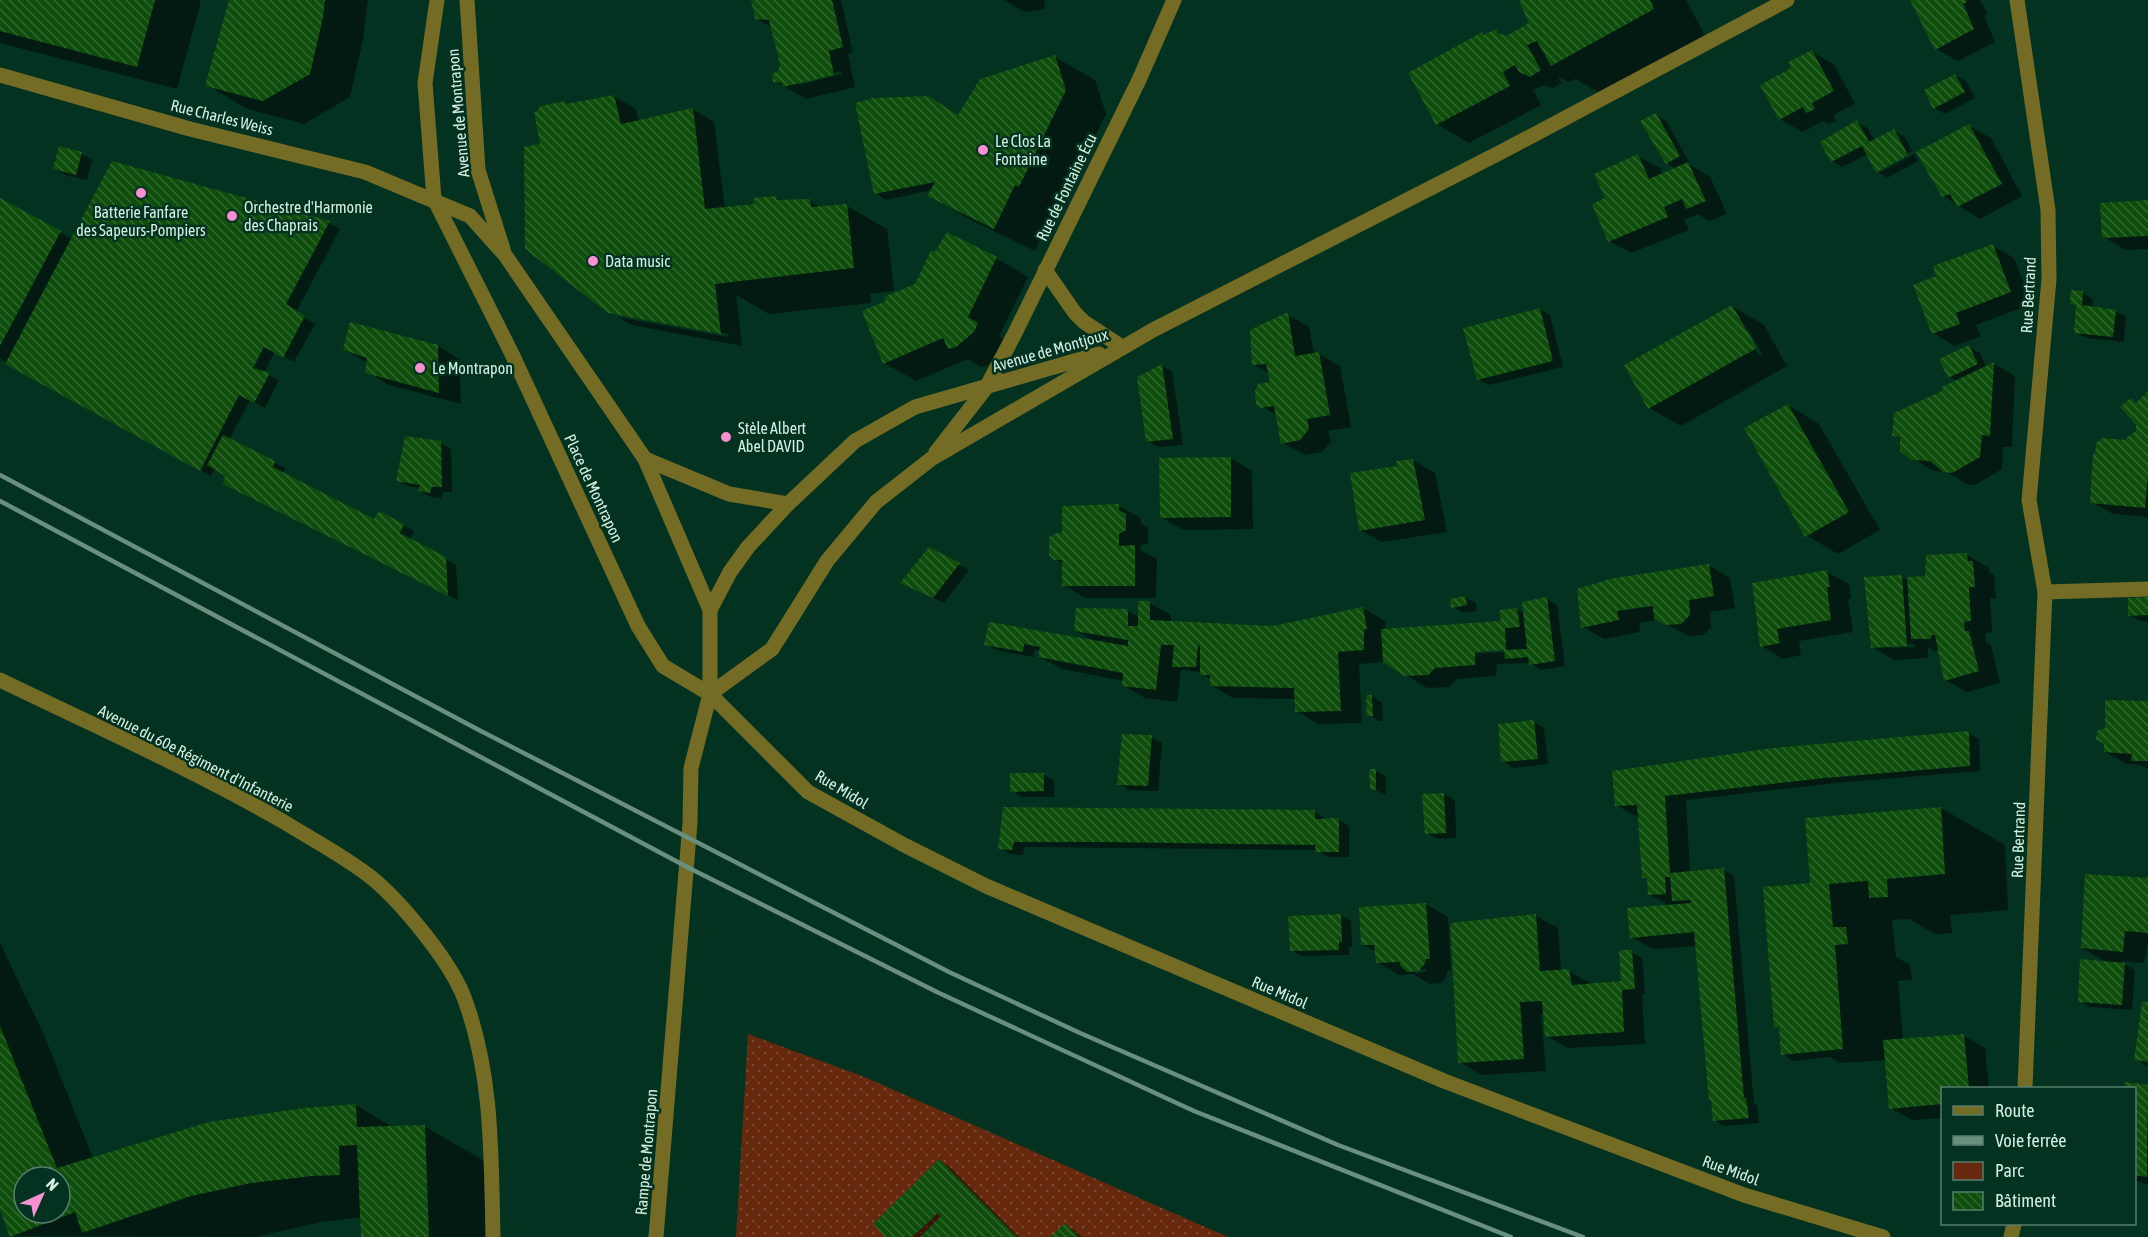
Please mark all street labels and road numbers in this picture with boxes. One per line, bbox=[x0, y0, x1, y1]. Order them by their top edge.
street label: Avenue de Montrapon bbox=[443, 48, 474, 178]
street label: Rue Charles Weiss bbox=[169, 96, 275, 138]
street label: Rue de Fontaine Écu bbox=[1032, 130, 1100, 244]
street label: Rue Bertrand bbox=[2017, 256, 2039, 334]
street label: Avenue de Montjoux bbox=[990, 325, 1111, 376]
street label: Place de Montrapon bbox=[560, 431, 627, 545]
street label: Avenue du 60e Régiment d'Infanterie bbox=[95, 701, 297, 816]
street label: Rue Midol bbox=[812, 766, 873, 812]
street label: Rue Bertrand bbox=[2008, 802, 2028, 878]
street label: Rue Midol bbox=[1249, 972, 1311, 1012]
street label: Rampe de Montrapon bbox=[632, 1088, 661, 1216]
street label: Rue Midol bbox=[1700, 1151, 1762, 1189]

